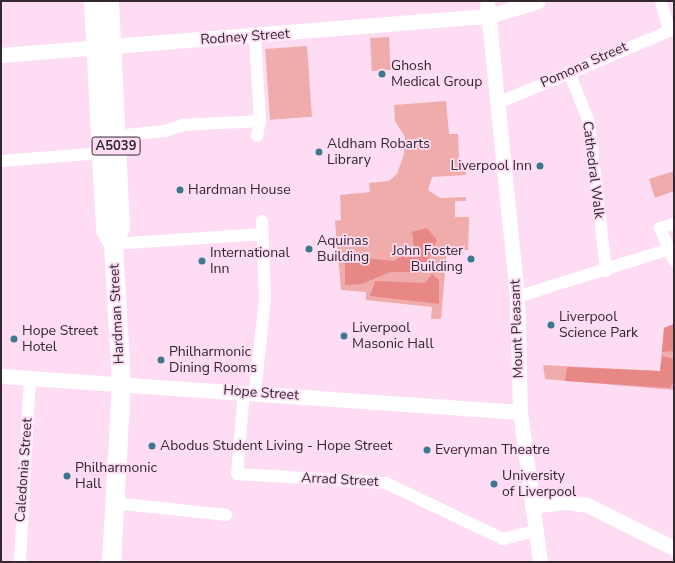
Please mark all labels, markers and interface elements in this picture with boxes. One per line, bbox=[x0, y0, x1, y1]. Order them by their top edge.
street label: Rodney Street bbox=[200, 26, 290, 48]
street label: Pomona Street bbox=[538, 38, 630, 92]
place label: Ghosh Medical Group bbox=[391, 58, 482, 90]
marker: Ghosh Medical Group bbox=[376, 68, 388, 80]
street label: Cathedral Walk bbox=[579, 120, 607, 220]
road number: A5039 bbox=[91, 135, 141, 157]
place label: Aldham Robarts Library bbox=[327, 136, 430, 168]
marker: Aldham Robarts Library bbox=[314, 147, 324, 157]
place label: Liverpool Inn bbox=[451, 158, 532, 174]
marker: Liverpool Inn bbox=[535, 161, 545, 171]
place label: Hardman House bbox=[188, 182, 291, 198]
marker: Hardman House bbox=[175, 185, 185, 195]
place label: Aquinas Building bbox=[317, 233, 369, 266]
place label: John Foster Building bbox=[392, 243, 463, 276]
marker: Aquinas Building bbox=[304, 244, 314, 254]
place label: International Inn bbox=[210, 245, 290, 278]
marker: John Foster Building bbox=[466, 254, 476, 264]
marker: International Inn bbox=[197, 256, 207, 266]
street label: Hardman Street bbox=[106, 263, 128, 365]
street label: Mount Pleasant bbox=[507, 279, 527, 379]
place label: Liverpool Science Park bbox=[559, 309, 638, 342]
place label: Liverpool Masonic Hall bbox=[352, 320, 434, 352]
marker: Liverpool Science Park bbox=[546, 320, 556, 330]
place label: Hope Street Hotel bbox=[22, 323, 98, 356]
marker: Liverpool Masonic Hall bbox=[339, 331, 349, 341]
marker: Hope Street Hotel bbox=[9, 334, 19, 344]
place label: Philharmonic Dining Rooms bbox=[169, 344, 257, 376]
marker: Philharmonic Dining Rooms bbox=[156, 355, 166, 365]
street label: Hope Street bbox=[223, 382, 299, 404]
street label: Caledonia Street bbox=[12, 417, 36, 523]
place label: Abodus Student Living - Hope Street bbox=[160, 438, 392, 454]
marker: Abodus Student Living - Hope Street bbox=[147, 441, 157, 451]
place label: Everyman Theatre bbox=[435, 442, 550, 458]
marker: Everyman Theatre bbox=[422, 445, 432, 455]
place label: Philharmonic Hall bbox=[75, 460, 157, 492]
place label: University of Liverpool bbox=[502, 468, 576, 500]
street label: Arrad Street bbox=[301, 470, 379, 490]
marker: Philharmonic Hall bbox=[62, 471, 72, 481]
marker: University of Liverpool bbox=[489, 479, 499, 489]

